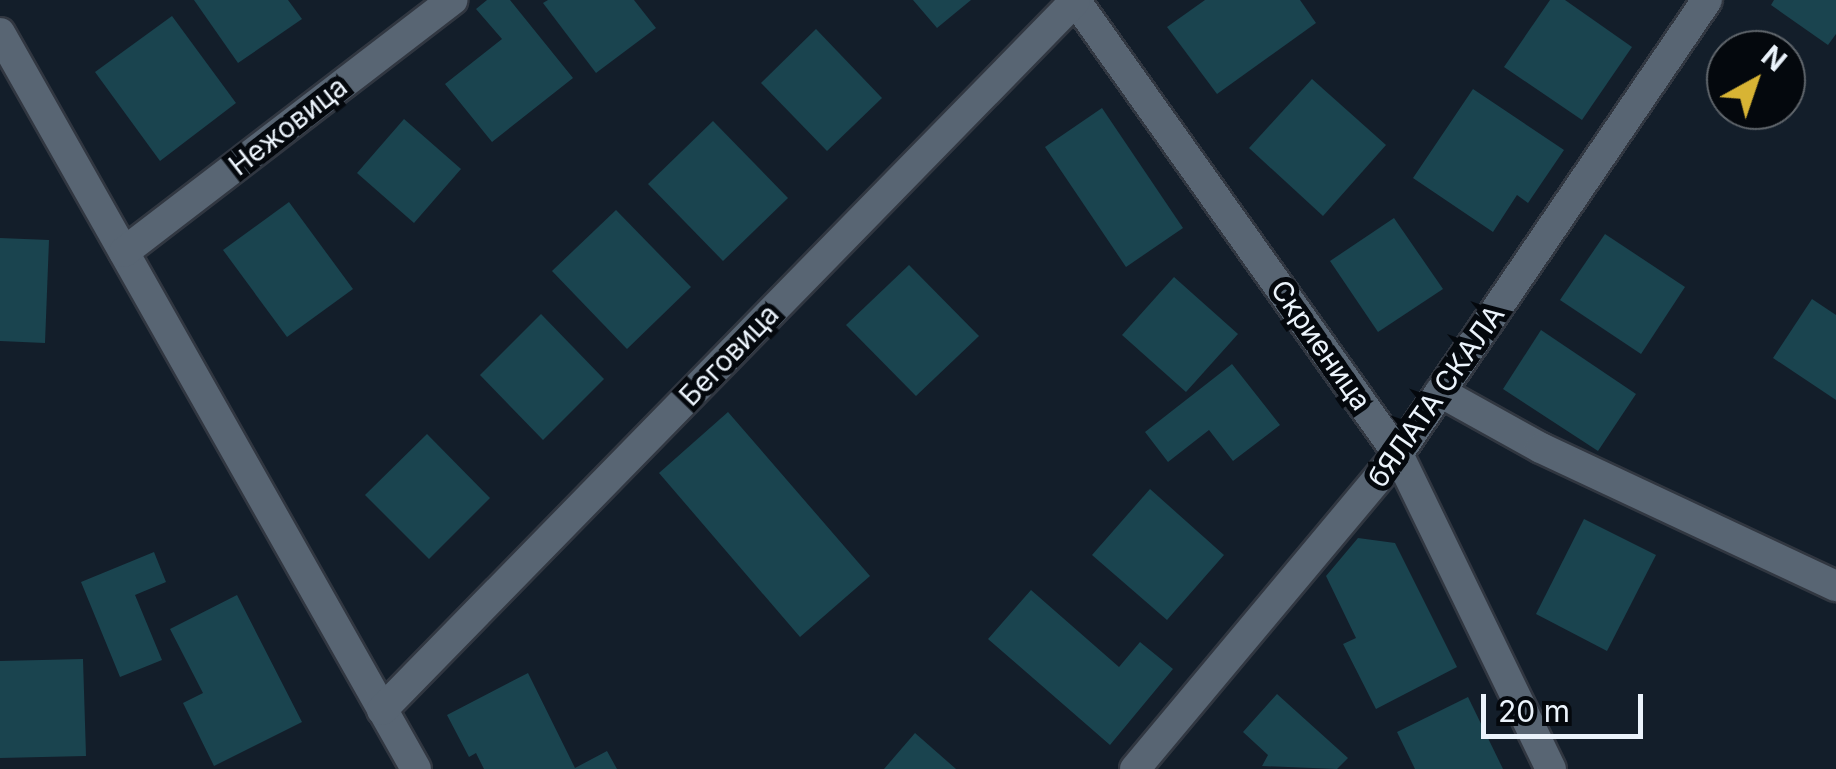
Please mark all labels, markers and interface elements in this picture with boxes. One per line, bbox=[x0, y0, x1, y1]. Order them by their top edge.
north arrow bbox=[1706, 30, 1806, 130]
text: N bbox=[1755, 39, 1793, 78]
street label: Нежовица bbox=[222, 70, 354, 182]
street label: Скриеница bbox=[1264, 273, 1378, 417]
street label: Беговица bbox=[673, 297, 785, 413]
street label: бЯЛАТА СКАЛА bbox=[1361, 299, 1511, 493]
scale bar bbox=[1486, 674, 1648, 736]
text: 20 m bbox=[1498, 693, 1570, 729]

